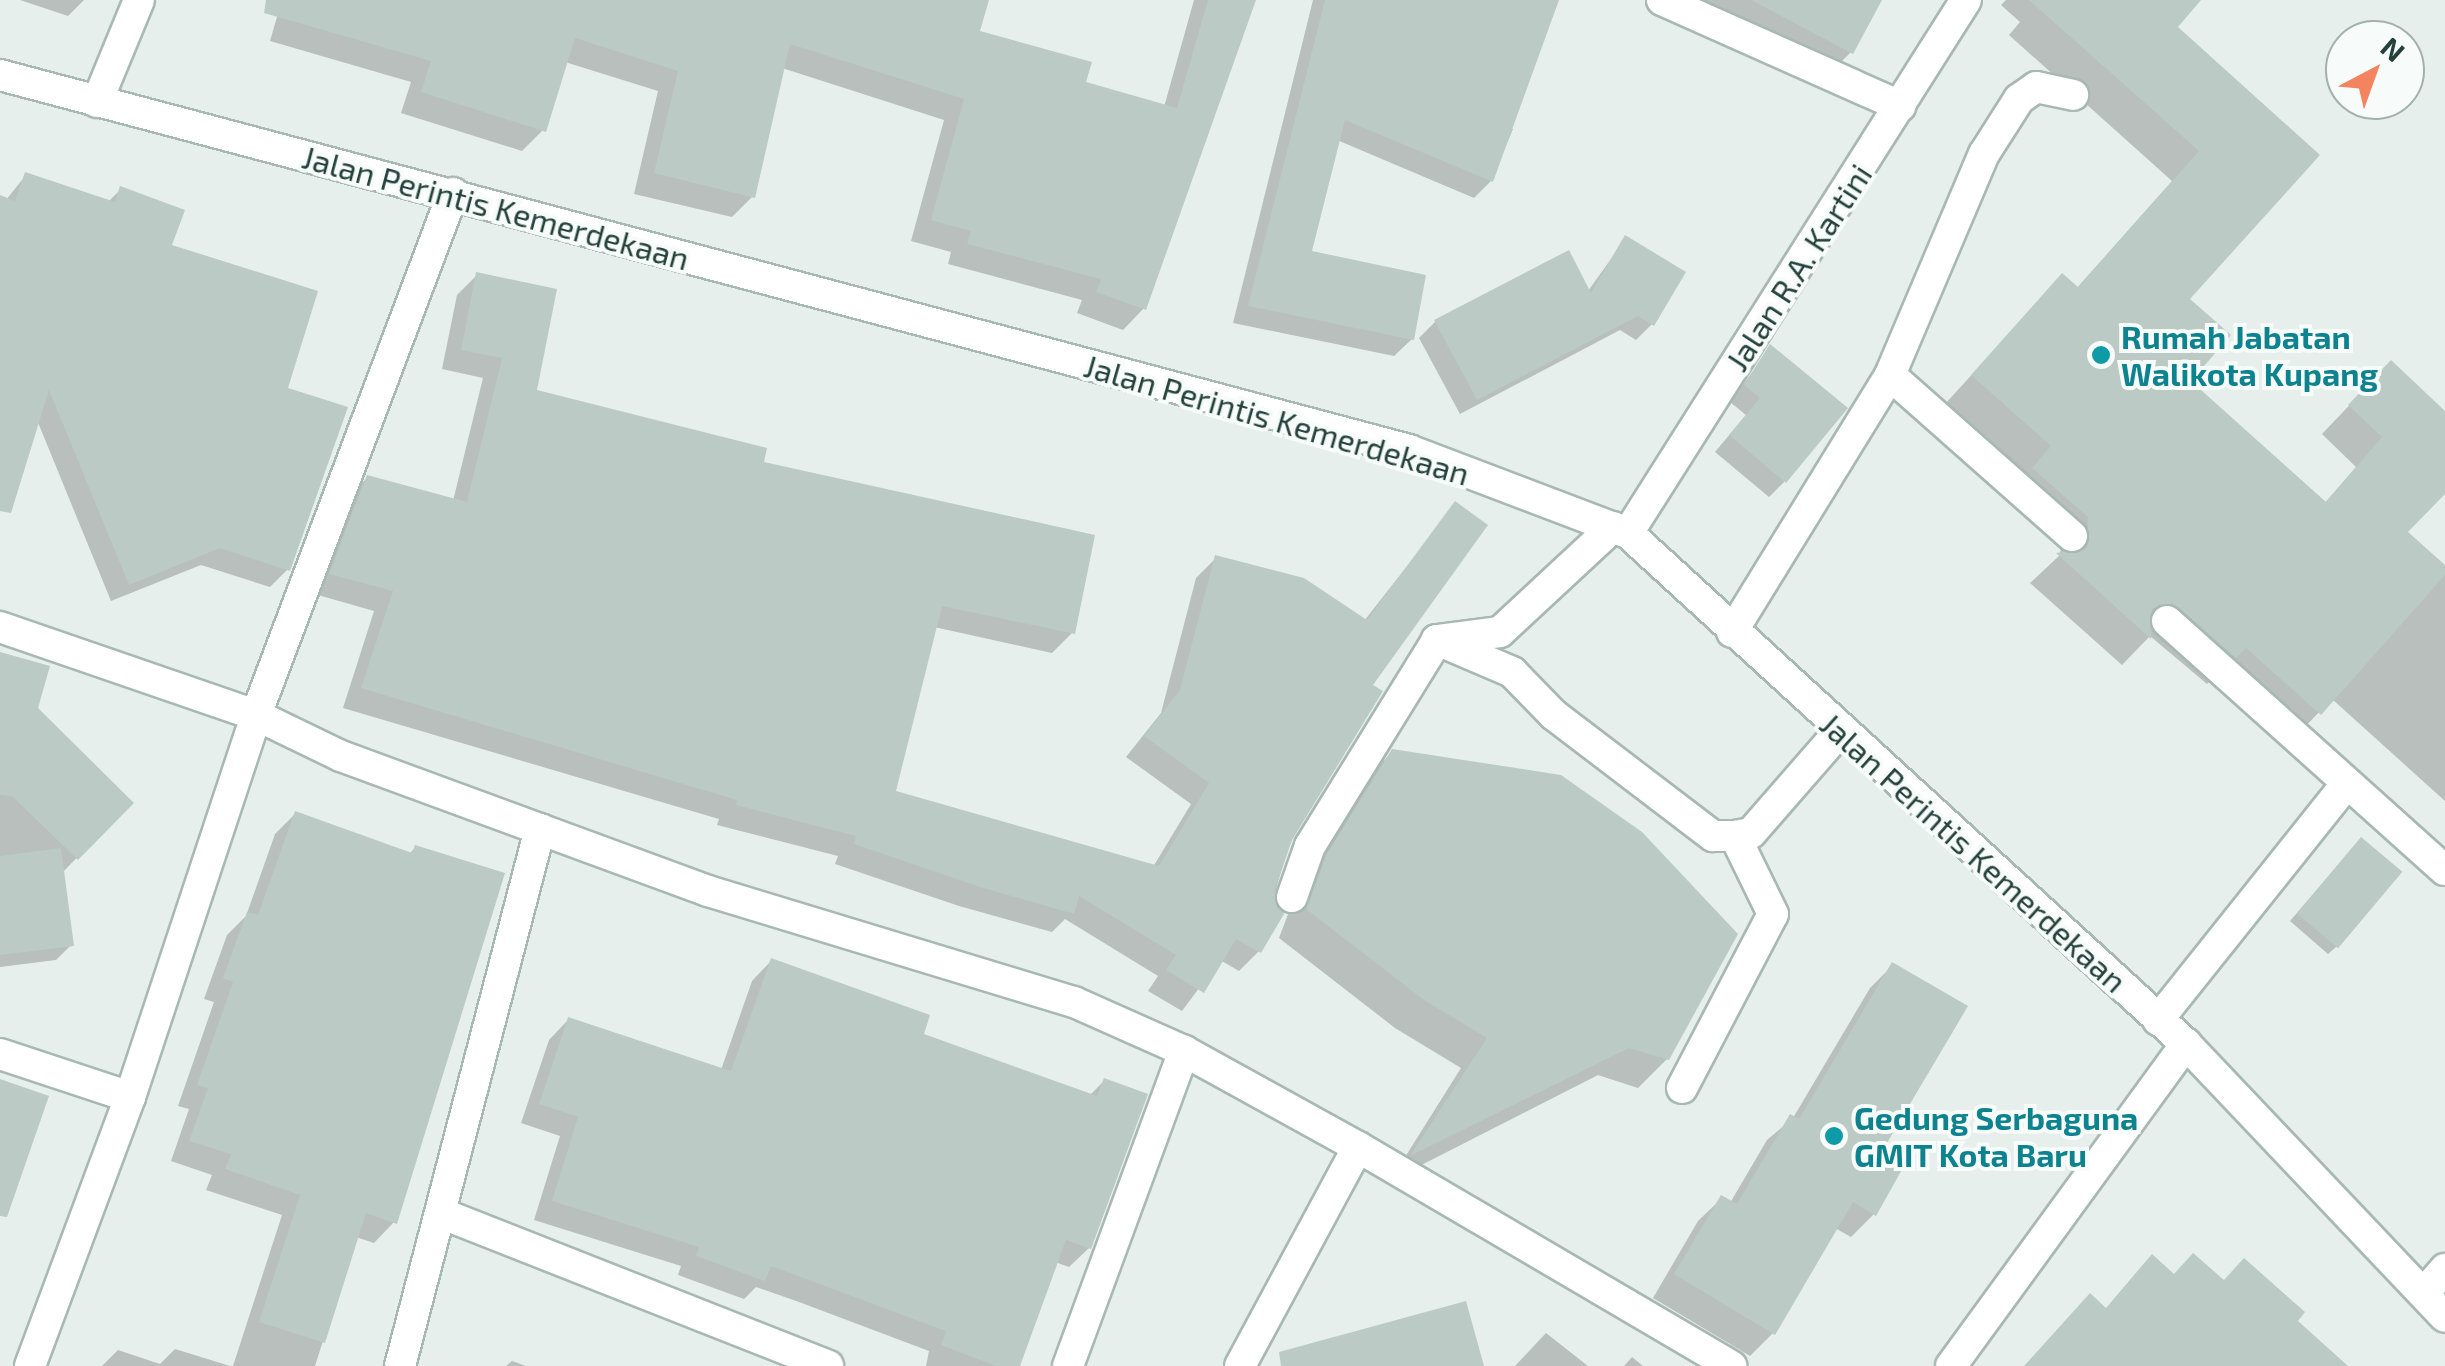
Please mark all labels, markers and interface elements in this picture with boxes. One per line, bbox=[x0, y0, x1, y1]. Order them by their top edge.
north arrow bbox=[2325, 20, 2425, 120]
text: N bbox=[2375, 29, 2412, 68]
street label: Jalan Perintis Kemerdekaan bbox=[298, 137, 694, 277]
street label: Jalan R.A. Kartini bbox=[1717, 156, 1879, 378]
place label: Rumah Jabatan Walikota Kupang bbox=[2121, 318, 2378, 393]
marker: Rumah Jabatan Walikota Kupang bbox=[2090, 344, 2112, 366]
street label: Jalan Perintis Kemerdekaan bbox=[1080, 346, 1474, 492]
street label: Jalan Perintis Kemerdekaan bbox=[1813, 704, 2135, 1000]
place label: Gedung Serbaguna GMIT Kota Baru bbox=[1854, 1099, 2138, 1174]
marker: Gedung Serbaguna GMIT Kota Baru bbox=[1823, 1125, 1845, 1147]

